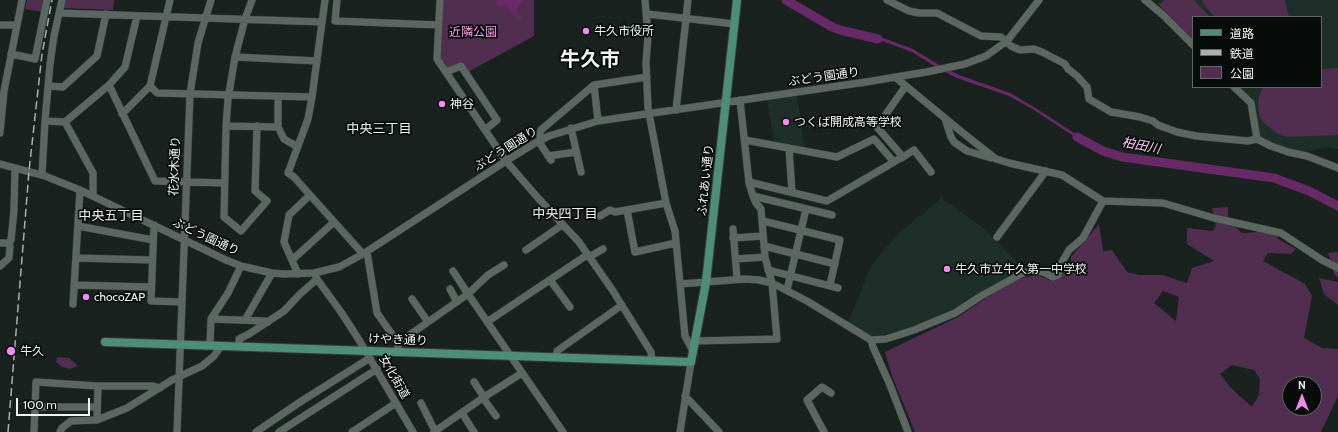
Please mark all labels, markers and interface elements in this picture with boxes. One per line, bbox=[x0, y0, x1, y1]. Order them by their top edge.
legend bbox=[1192, 16, 1322, 88]
place label: 牛久市役所 bbox=[594, 24, 654, 38]
park label: 近隣公園 bbox=[449, 25, 497, 39]
marker: 牛久市役所 bbox=[581, 26, 591, 36]
text: 道路 bbox=[1230, 26, 1254, 41]
text: 鉄道 bbox=[1230, 46, 1254, 61]
district label: 牛久市 bbox=[560, 48, 620, 72]
street label: ぶどう園通り bbox=[787, 65, 861, 89]
text: 公園 bbox=[1230, 66, 1254, 81]
place label: 神谷 bbox=[450, 97, 474, 111]
marker: 神谷 bbox=[437, 99, 447, 109]
place label: つくば開成高等学校 bbox=[794, 115, 902, 129]
marker: つくば開成高等学校 bbox=[781, 117, 791, 127]
district label: 中央三丁目 bbox=[347, 121, 411, 137]
street label: ぶどう園通り bbox=[472, 124, 540, 174]
water label: 柏田川 bbox=[1120, 135, 1162, 157]
street label: 花水木通り bbox=[167, 136, 183, 196]
street label: ふれあい通り bbox=[695, 143, 717, 217]
district label: 中央四丁目 bbox=[533, 206, 597, 222]
district label: 中央五丁目 bbox=[79, 208, 143, 224]
street label: ぶどう園通り bbox=[170, 215, 242, 259]
place label: 牛久市立牛久第一中学校 bbox=[955, 262, 1087, 276]
marker: 牛久市立牛久第一中学校 bbox=[942, 264, 952, 274]
place label: chocoZAP bbox=[94, 290, 145, 304]
marker: chocoZAP bbox=[81, 292, 91, 302]
street label: けやき通り bbox=[368, 332, 428, 348]
place label: 牛久 bbox=[20, 344, 44, 358]
marker: 牛久 bbox=[5, 345, 17, 357]
street label: 女化街道 bbox=[376, 353, 412, 401]
north arrow bbox=[1282, 376, 1322, 416]
text: N bbox=[1298, 378, 1306, 392]
scale bar bbox=[18, 390, 92, 416]
text: 100 m bbox=[23, 397, 57, 412]

